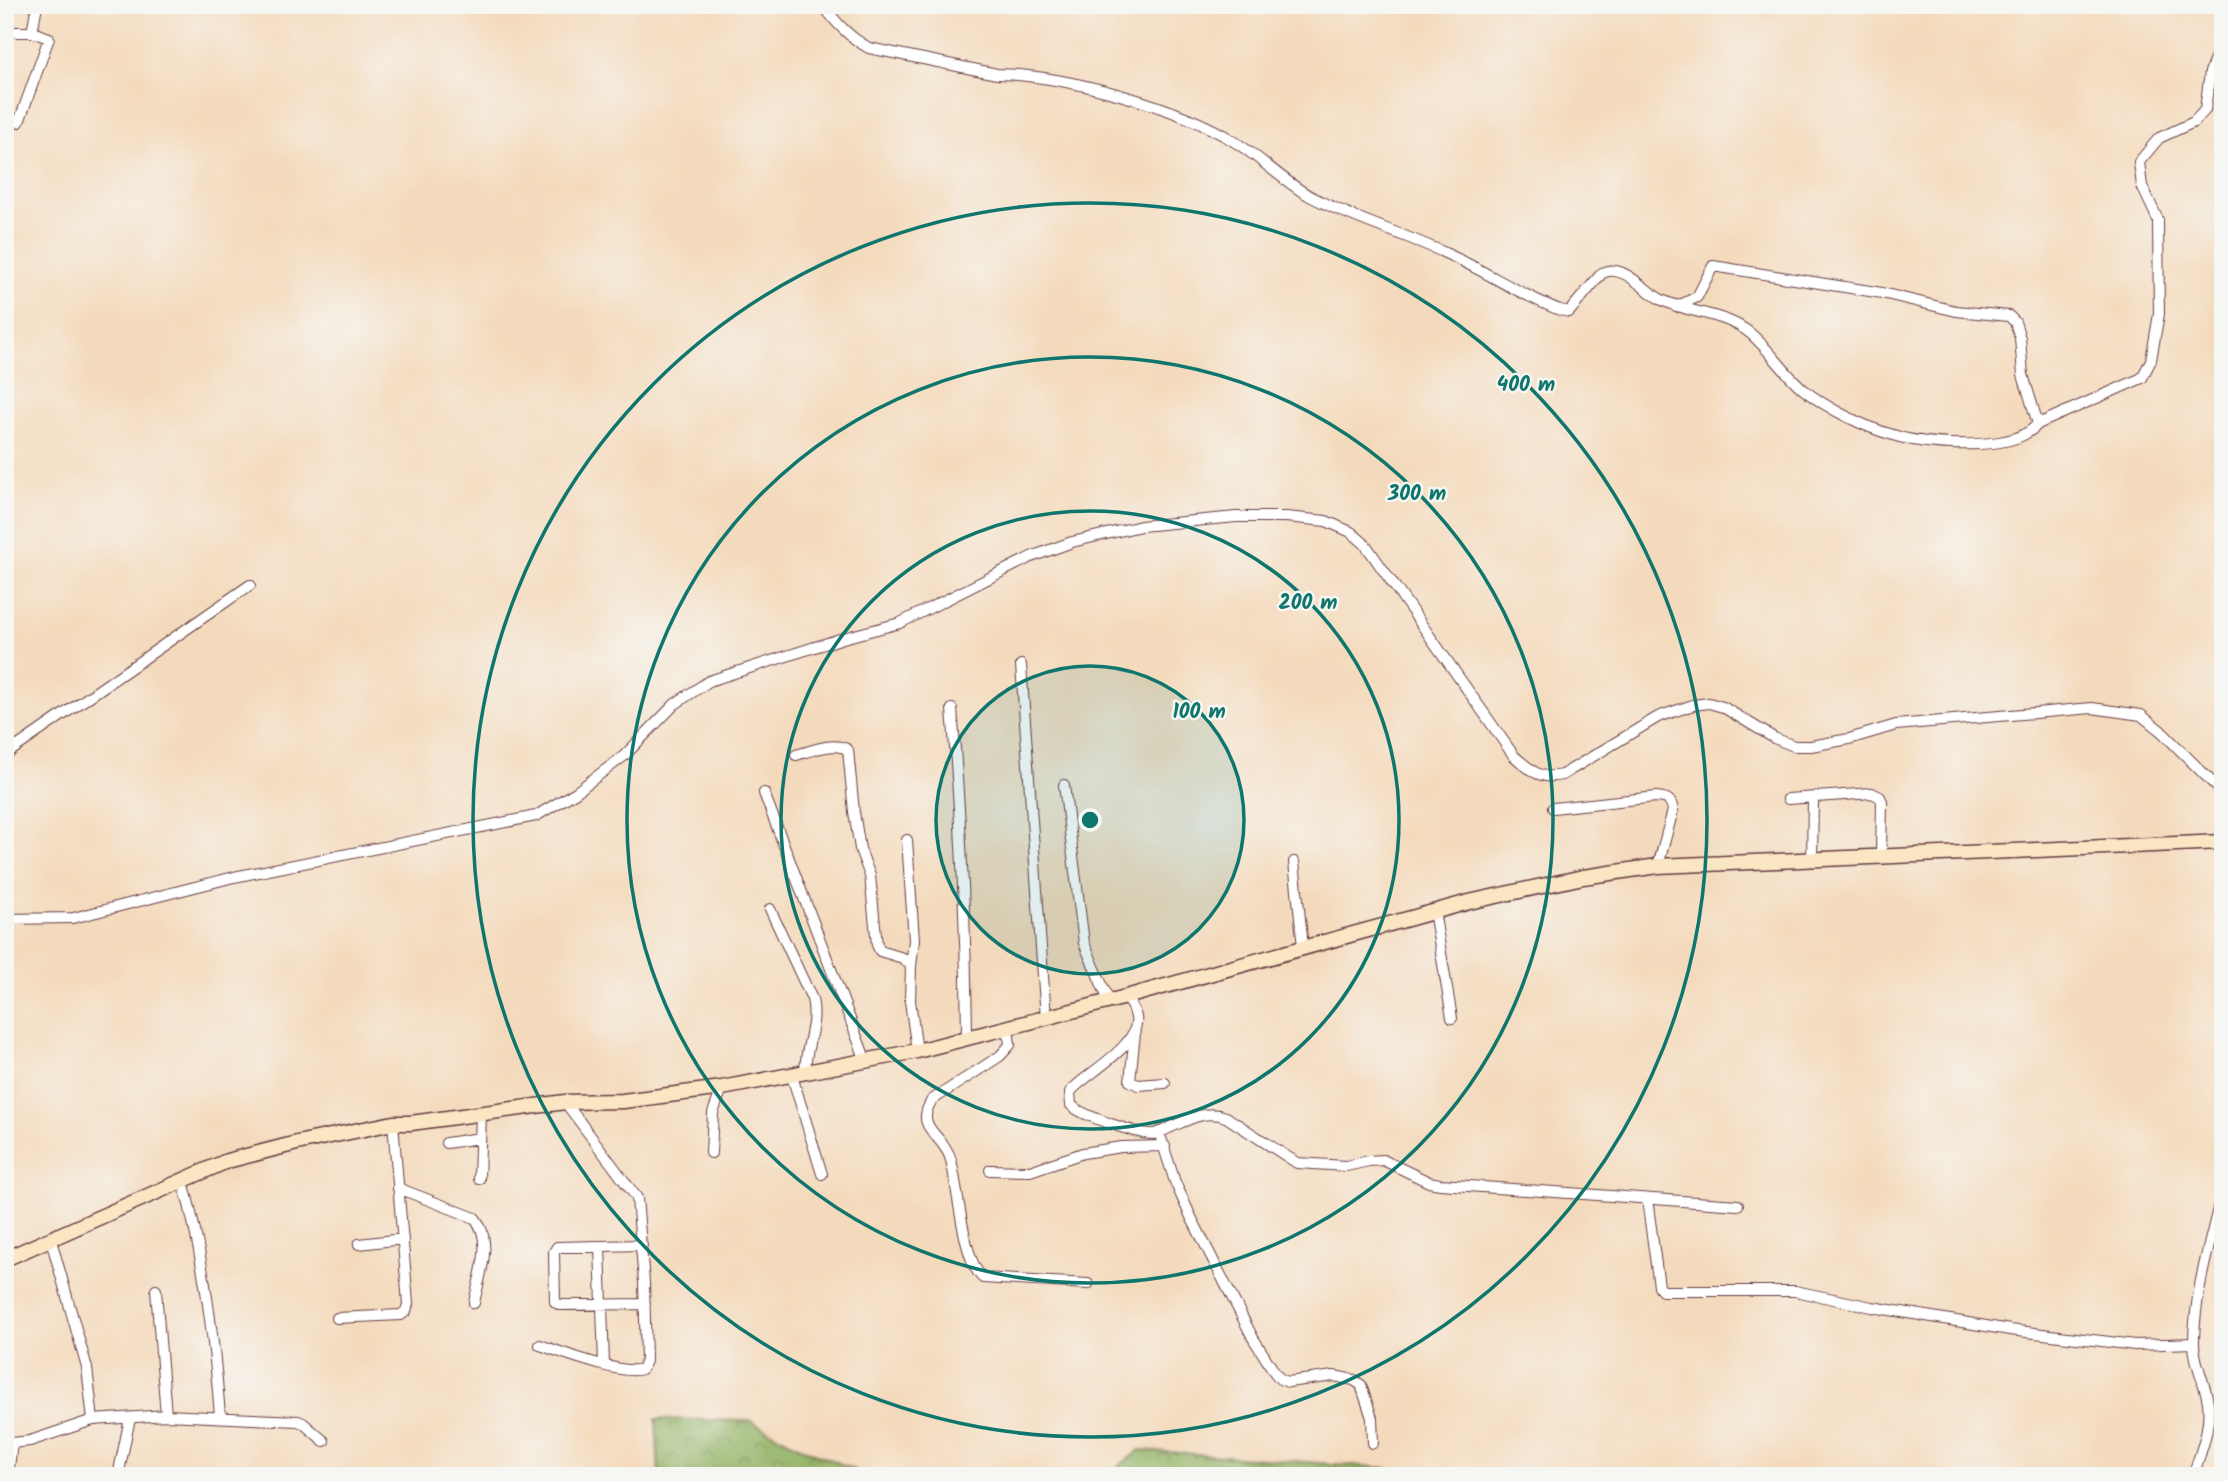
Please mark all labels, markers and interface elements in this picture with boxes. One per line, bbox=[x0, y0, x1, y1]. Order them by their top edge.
text: 400 m bbox=[1497, 369, 1555, 402]
text: 300 m bbox=[1387, 478, 1446, 511]
text: 200 m bbox=[1278, 587, 1338, 620]
text: 100 m bbox=[1172, 696, 1226, 729]
centre of rings bbox=[1078, 808, 1102, 832]

